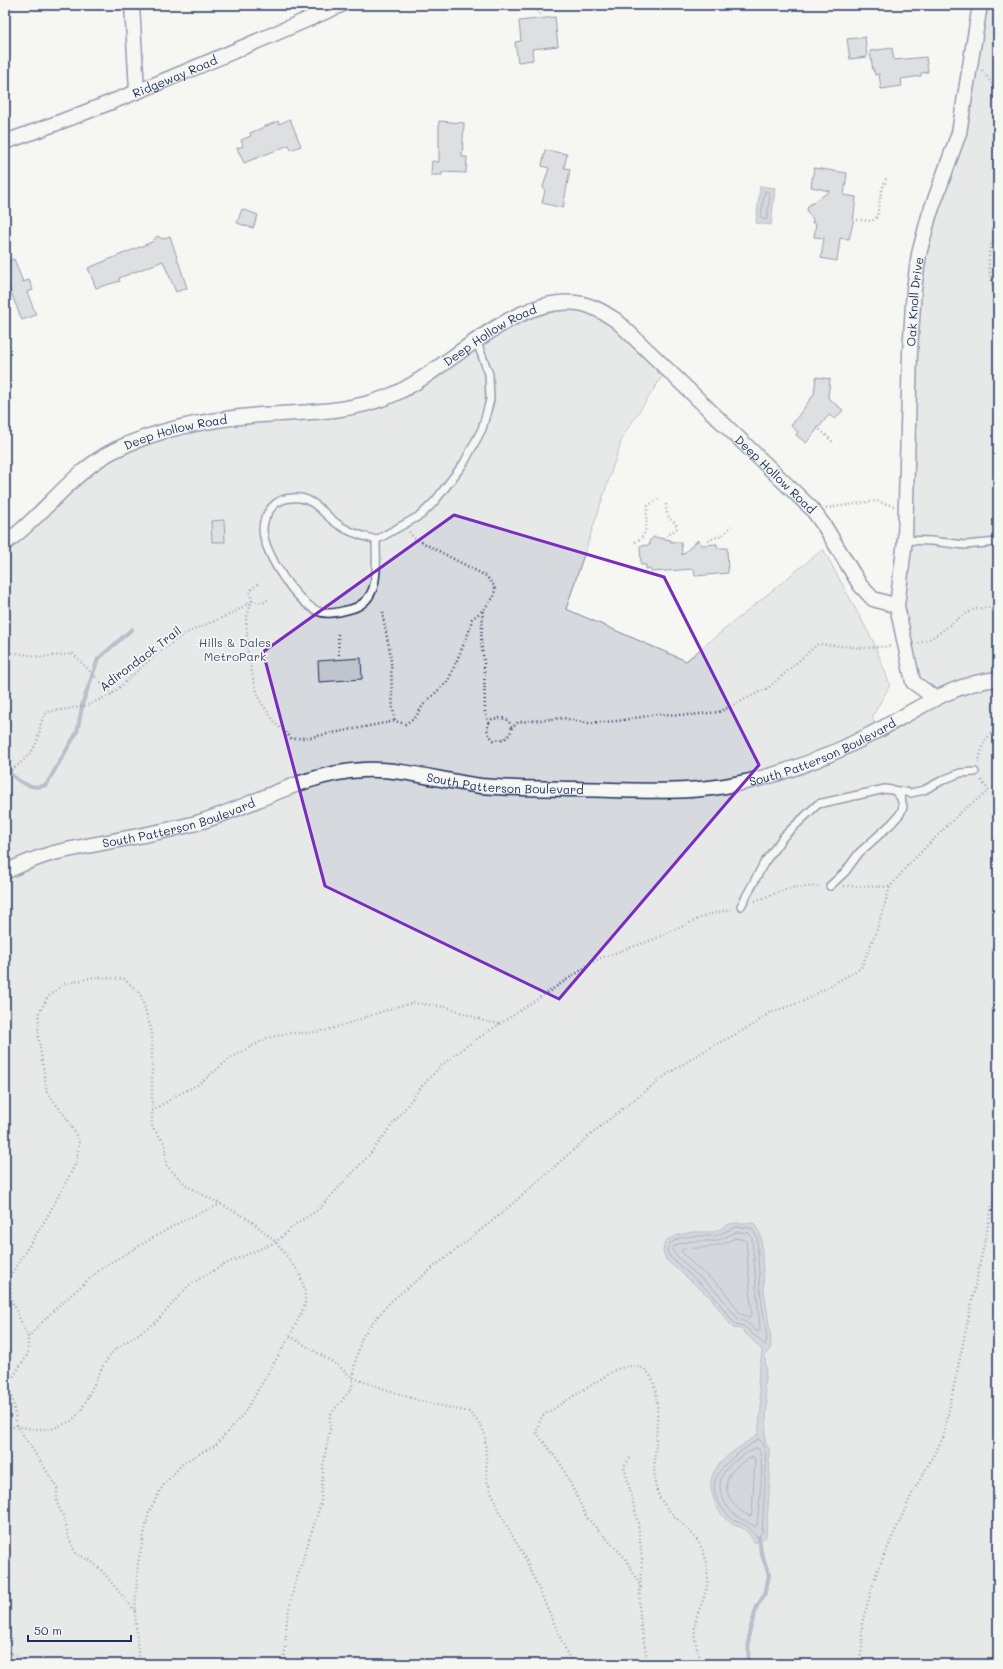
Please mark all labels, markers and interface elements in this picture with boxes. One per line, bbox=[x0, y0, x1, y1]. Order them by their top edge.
street label: Ridgeway Road bbox=[130, 51, 220, 101]
street label: Oak Knoll Drive bbox=[902, 256, 927, 347]
street label: Deep Hollow Road bbox=[440, 300, 539, 369]
street label: Deep Hollow Road bbox=[121, 411, 228, 453]
street label: Deep Hollow Road bbox=[732, 431, 820, 517]
street label: Adirondack Trail bbox=[96, 622, 184, 694]
park label: Hills & Dales MetroPark bbox=[199, 634, 271, 664]
street label: South Patterson Boulevard bbox=[747, 714, 899, 789]
street label: South Patterson Boulevard bbox=[425, 768, 584, 797]
street label: South Patterson Boulevard bbox=[101, 794, 258, 851]
scale bar bbox=[28, 1617, 131, 1643]
text: 50 m bbox=[34, 1622, 62, 1638]

